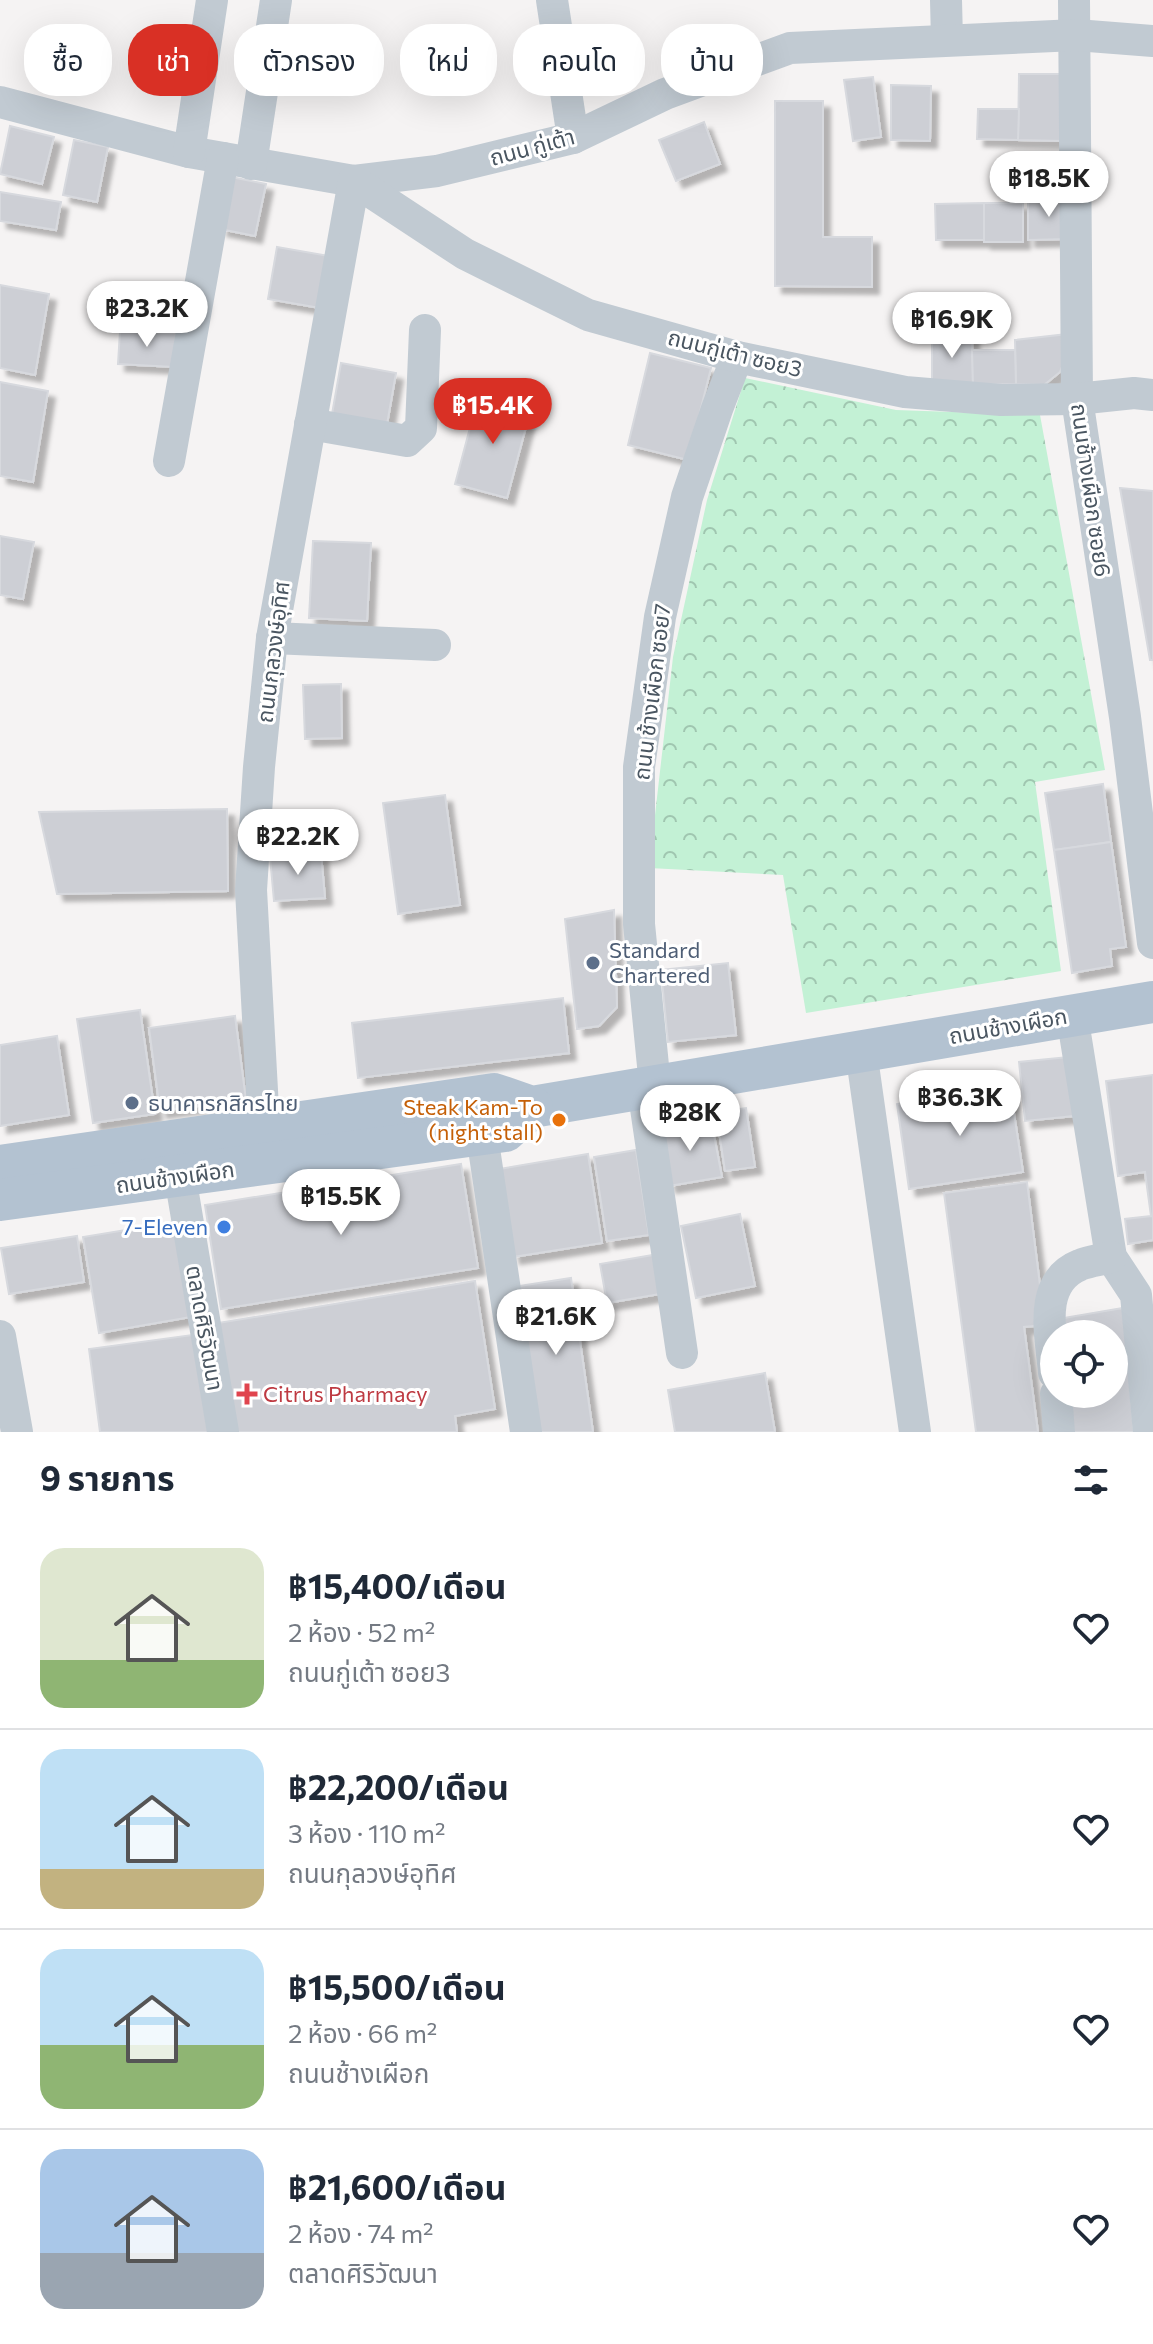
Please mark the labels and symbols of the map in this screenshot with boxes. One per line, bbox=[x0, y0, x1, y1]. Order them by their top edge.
street label: ถนน กู่เต้า bbox=[486, 122, 578, 172]
pin: ฿18.5K bbox=[984, 151, 1114, 219]
pin: ฿23.2K bbox=[82, 281, 212, 349]
pin: ฿16.9K bbox=[887, 292, 1017, 360]
street label: ถนนกู่เต้า ซอย3 bbox=[665, 323, 805, 383]
pin: ฿15.4K bbox=[428, 378, 558, 446]
street label: ถนนช้างเผือก ซอย6 bbox=[1066, 401, 1117, 579]
street label: ถนนกุลวงษ์อุทิศ bbox=[250, 580, 296, 724]
street label: ถนน ช้างเผือก ซอย7 bbox=[627, 602, 676, 782]
pin: ฿22.2K bbox=[233, 809, 363, 877]
place label: Standard Chartered bbox=[609, 936, 710, 988]
marker: Standard Chartered bbox=[584, 954, 602, 972]
street label: ถนนช้างเผือก bbox=[947, 1002, 1069, 1049]
pin: ฿36.3K bbox=[895, 1070, 1025, 1138]
pin: ฿28K bbox=[643, 1085, 737, 1153]
place label: ธนาคารกสิกรไทย bbox=[148, 1089, 298, 1116]
place label: Steak Kam-To (night stall) bbox=[403, 1093, 543, 1145]
marker: ธนาคารกสิกรไทย bbox=[123, 1094, 141, 1112]
marker: Steak Kam-To (night stall) bbox=[550, 1111, 568, 1129]
street label: ถนนช้างเผือก bbox=[114, 1155, 236, 1198]
pin: ฿15.5K bbox=[276, 1169, 406, 1237]
place label: 7-Eleven bbox=[122, 1213, 208, 1240]
marker: 7-Eleven bbox=[215, 1218, 233, 1236]
street label: ตลาดศิริวัฒนา bbox=[181, 1263, 230, 1393]
pin: ฿21.6K bbox=[491, 1289, 621, 1357]
place label: Citrus Pharmacy bbox=[263, 1380, 428, 1407]
marker: Citrus Pharmacy bbox=[238, 1385, 256, 1403]

